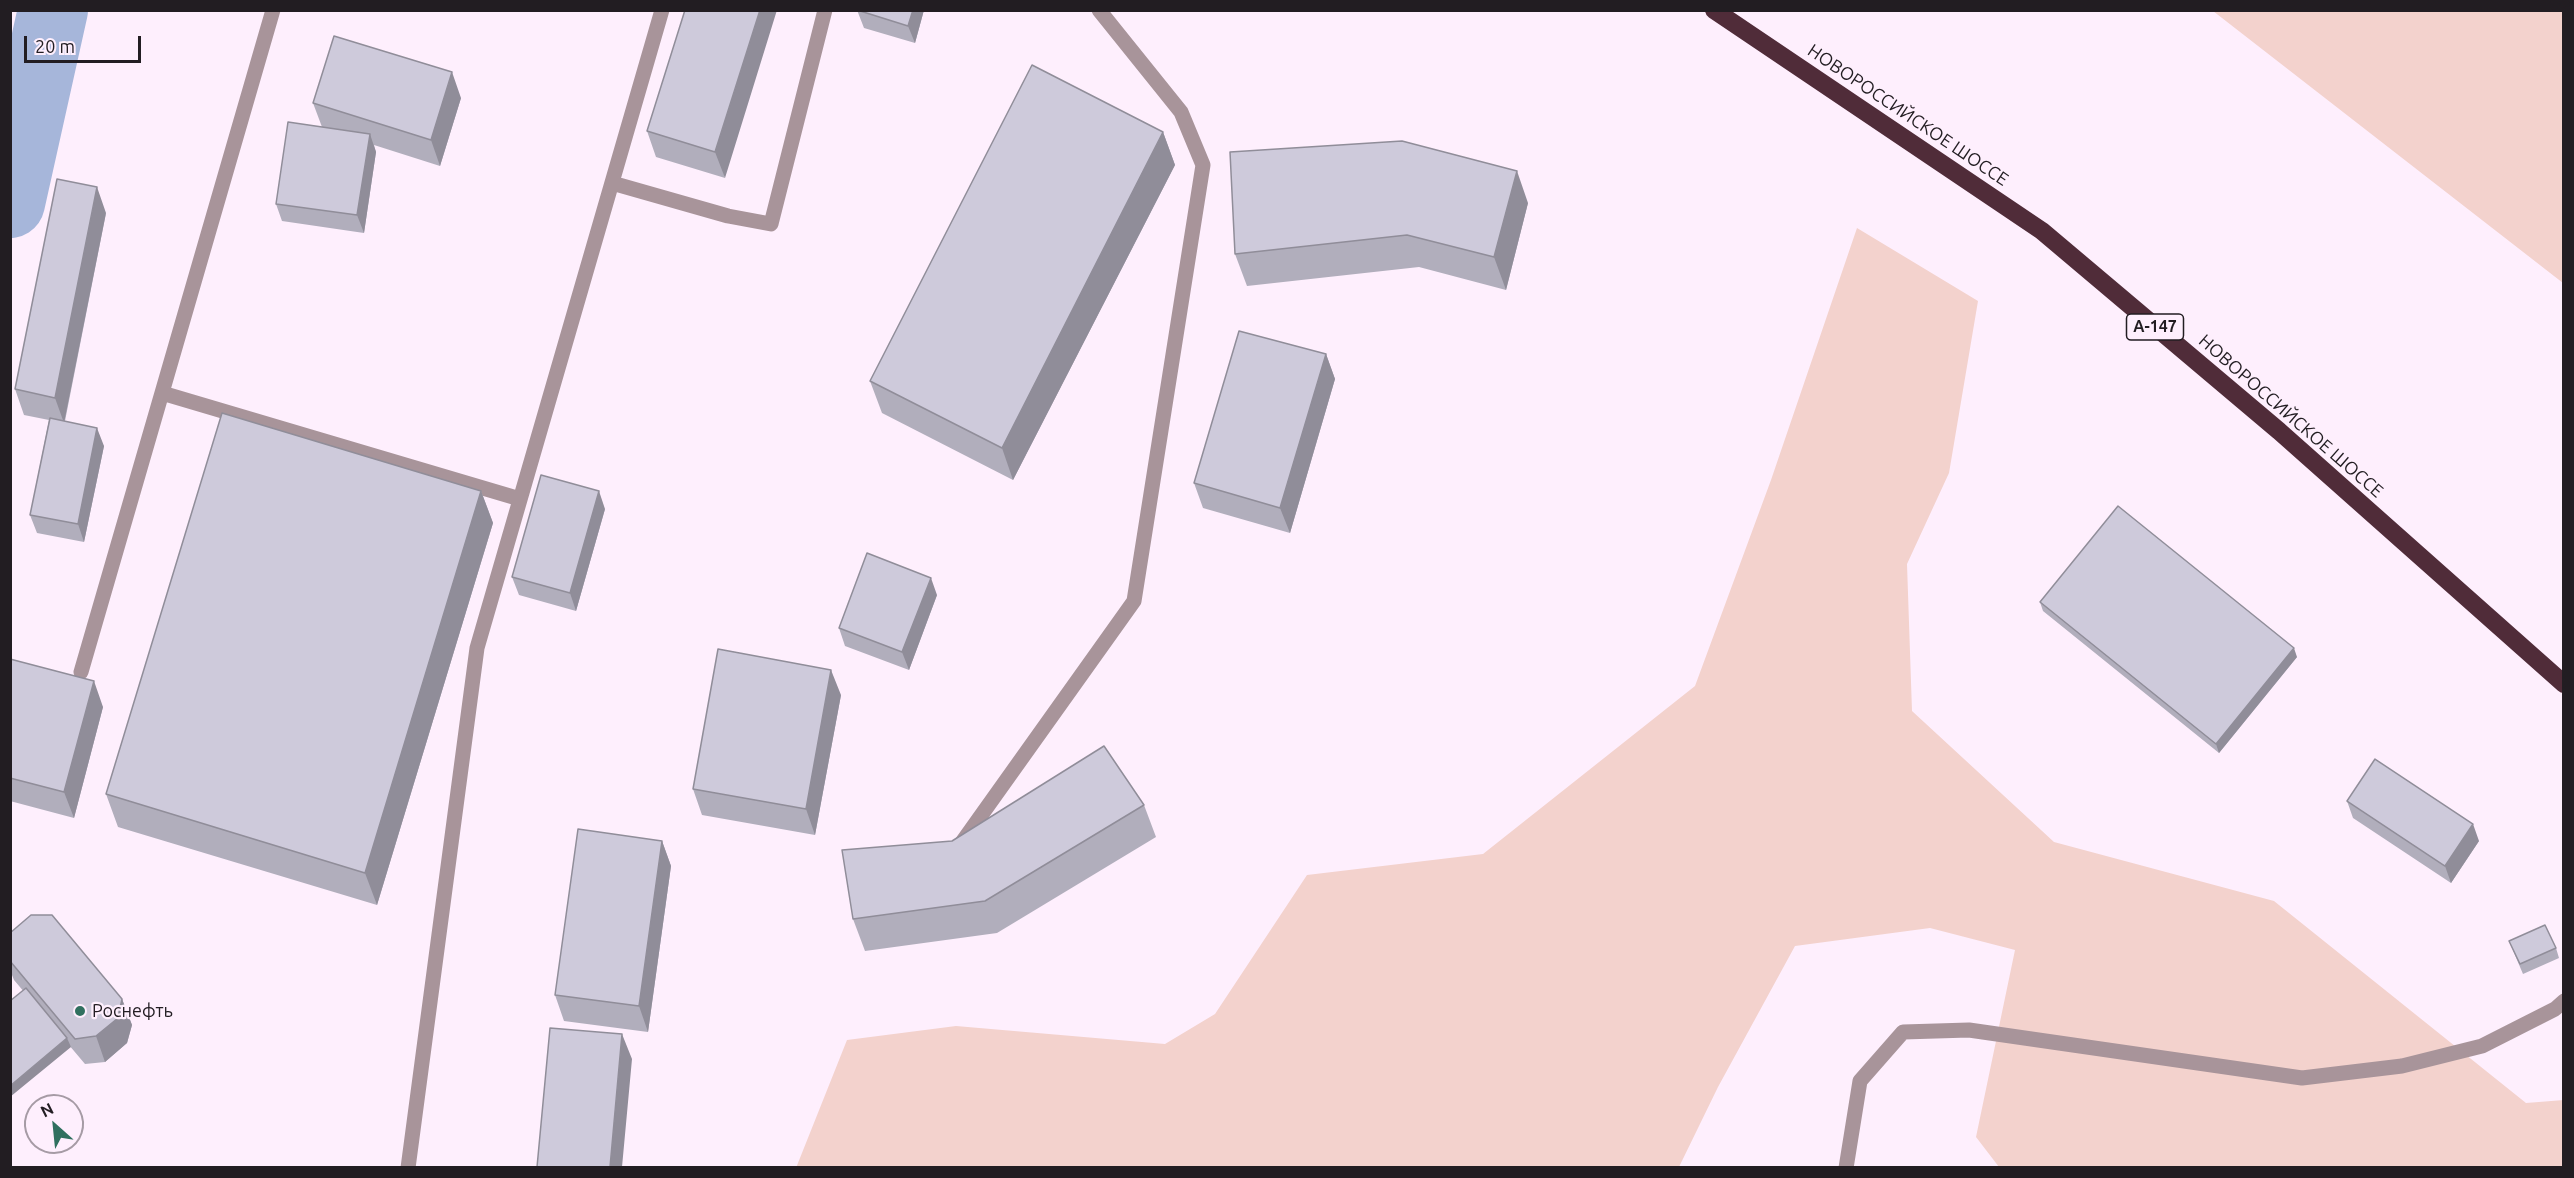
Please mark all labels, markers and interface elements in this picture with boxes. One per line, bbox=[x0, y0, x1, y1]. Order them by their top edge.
scale bar bbox=[27, 24, 144, 62]
text: 20 m bbox=[35, 36, 75, 56]
street label: НОВОРОССИЙСКОЕ ШОССЕ bbox=[1804, 40, 2012, 190]
road number: А-147 bbox=[2126, 314, 2184, 340]
street label: НОВОРОССИЙСКОЕ ШОССЕ bbox=[2194, 330, 2388, 502]
place label: Роснефть bbox=[92, 1000, 173, 1022]
marker: Роснефть bbox=[73, 1004, 87, 1018]
north arrow bbox=[24, 1094, 84, 1154]
text: N bbox=[37, 1099, 56, 1120]

